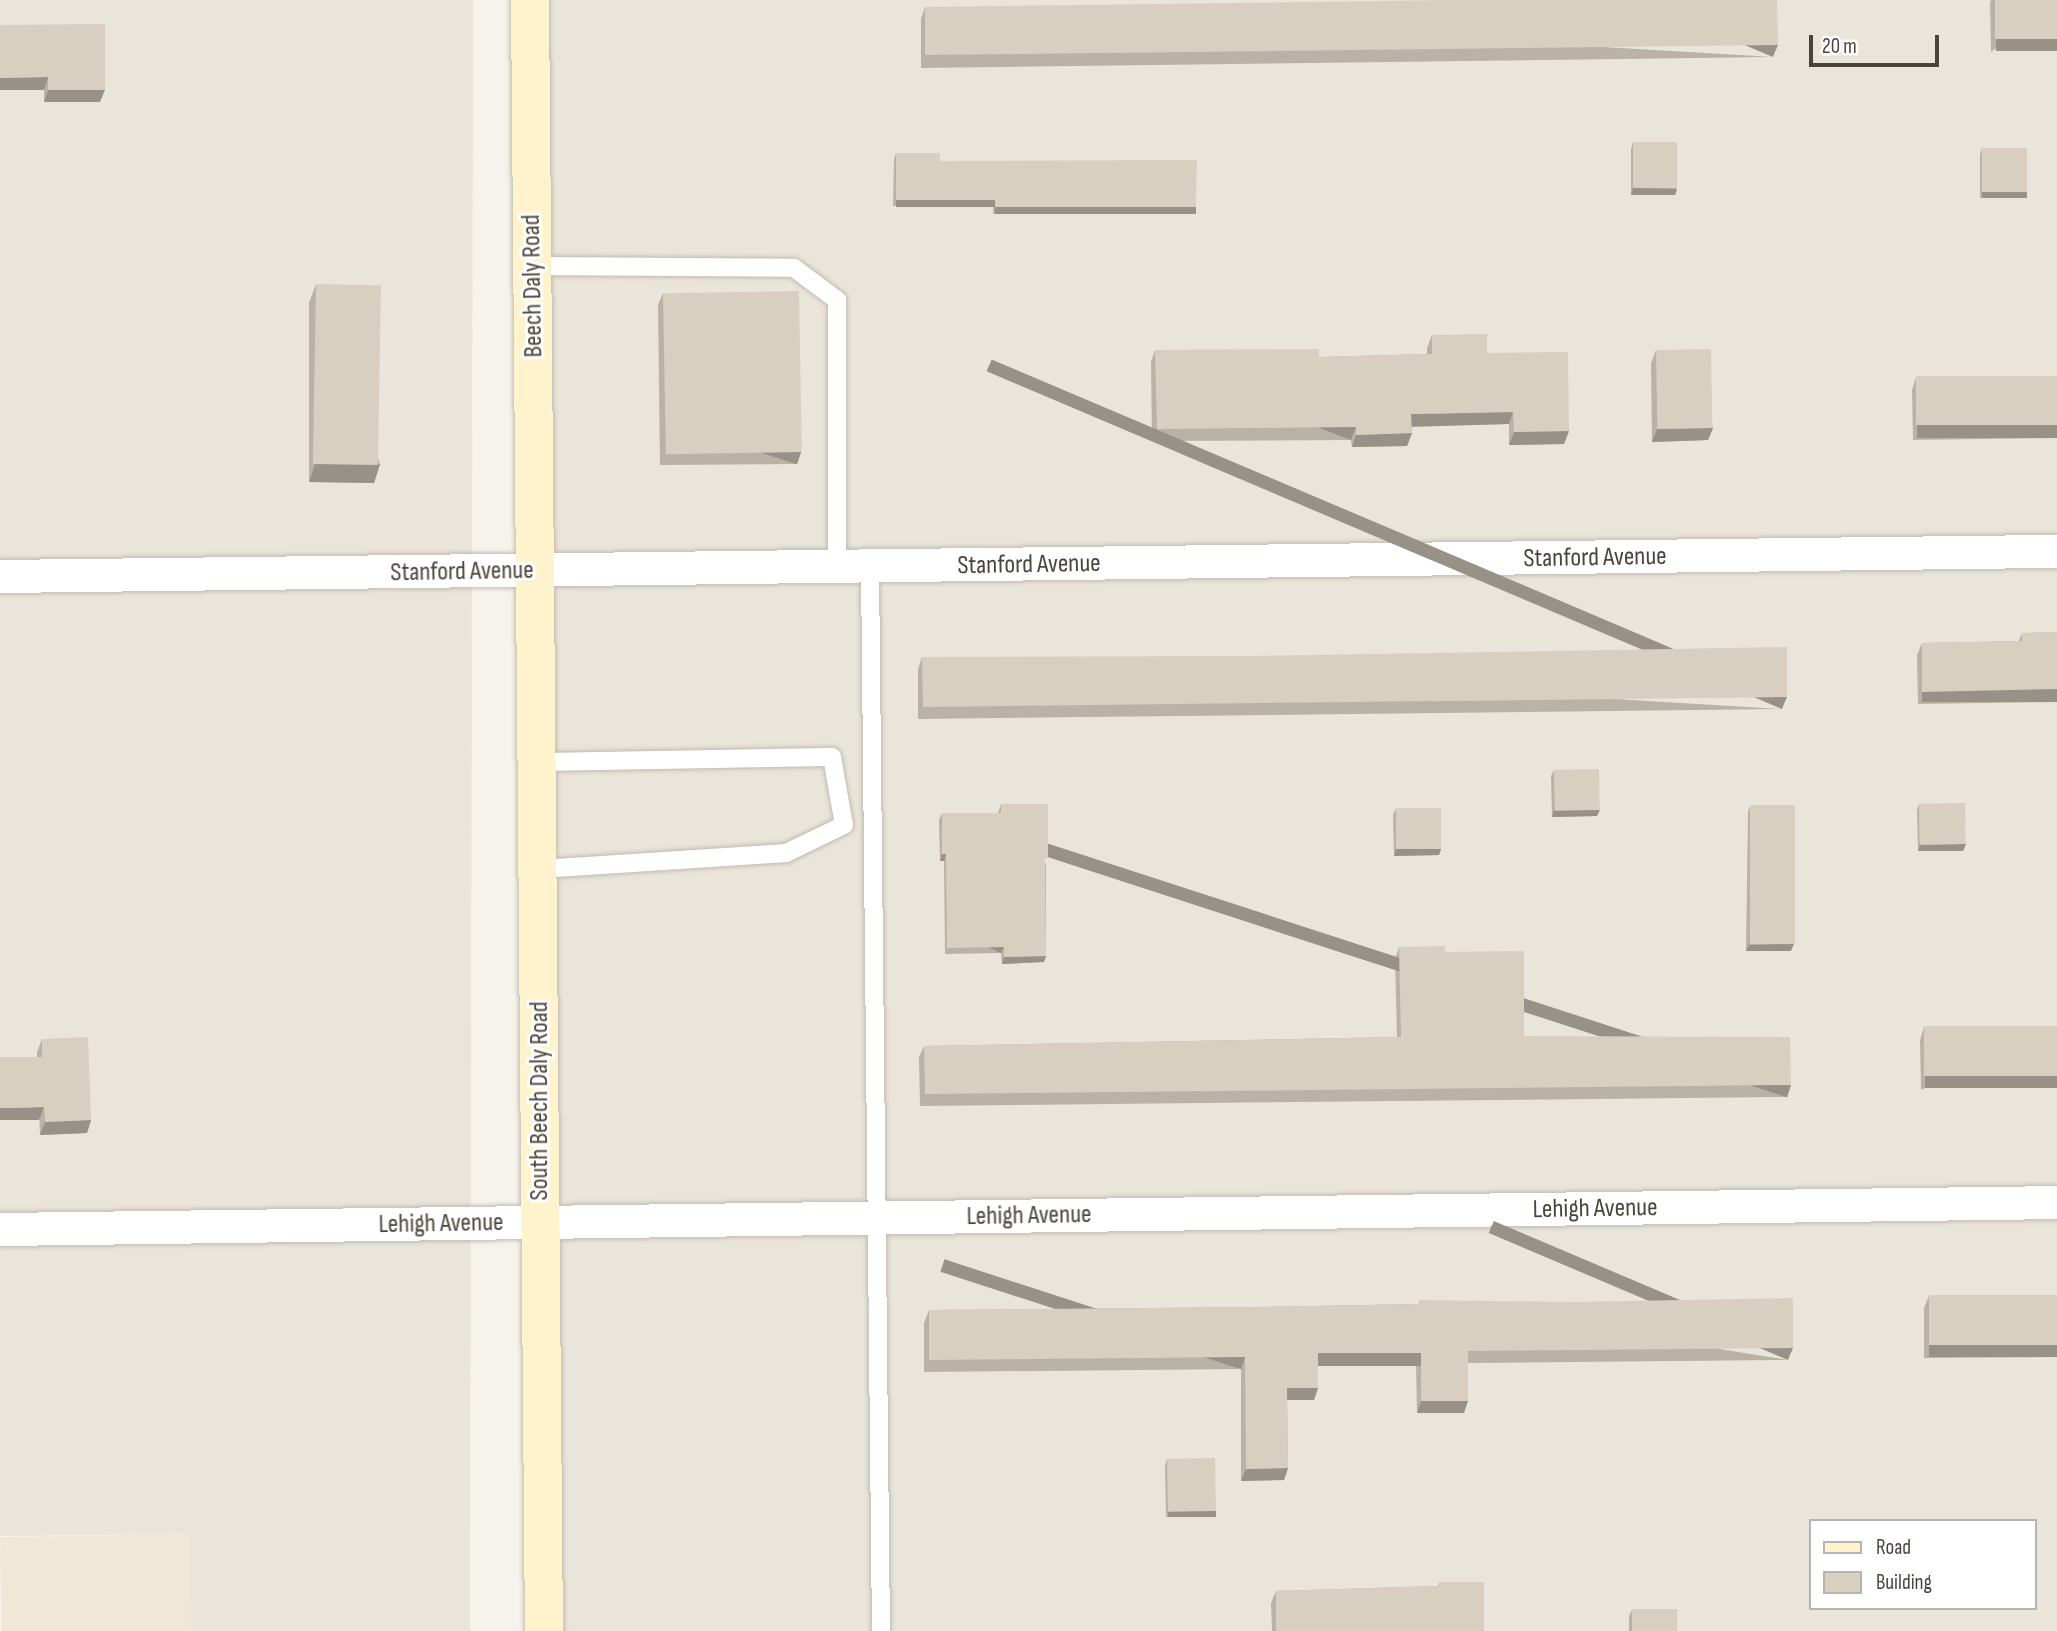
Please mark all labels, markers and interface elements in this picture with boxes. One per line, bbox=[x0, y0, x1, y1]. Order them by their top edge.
scale bar bbox=[1812, 21, 1941, 65]
text: 20 m bbox=[1822, 34, 1857, 59]
street label: Beech Daly Road bbox=[516, 214, 550, 358]
street label: Stanford Avenue bbox=[1523, 541, 1667, 575]
street label: Stanford Avenue bbox=[957, 548, 1101, 582]
street label: Stanford Avenue bbox=[390, 555, 534, 589]
street label: South Beech Daly Road bbox=[524, 1001, 556, 1201]
street label: Lehigh Avenue bbox=[1532, 1192, 1658, 1226]
street label: Lehigh Avenue bbox=[966, 1199, 1092, 1233]
street label: Lehigh Avenue bbox=[378, 1207, 504, 1241]
legend bbox=[1808, 1519, 2036, 1610]
text: Road bbox=[1876, 1535, 1911, 1560]
text: Building bbox=[1876, 1570, 1932, 1595]

